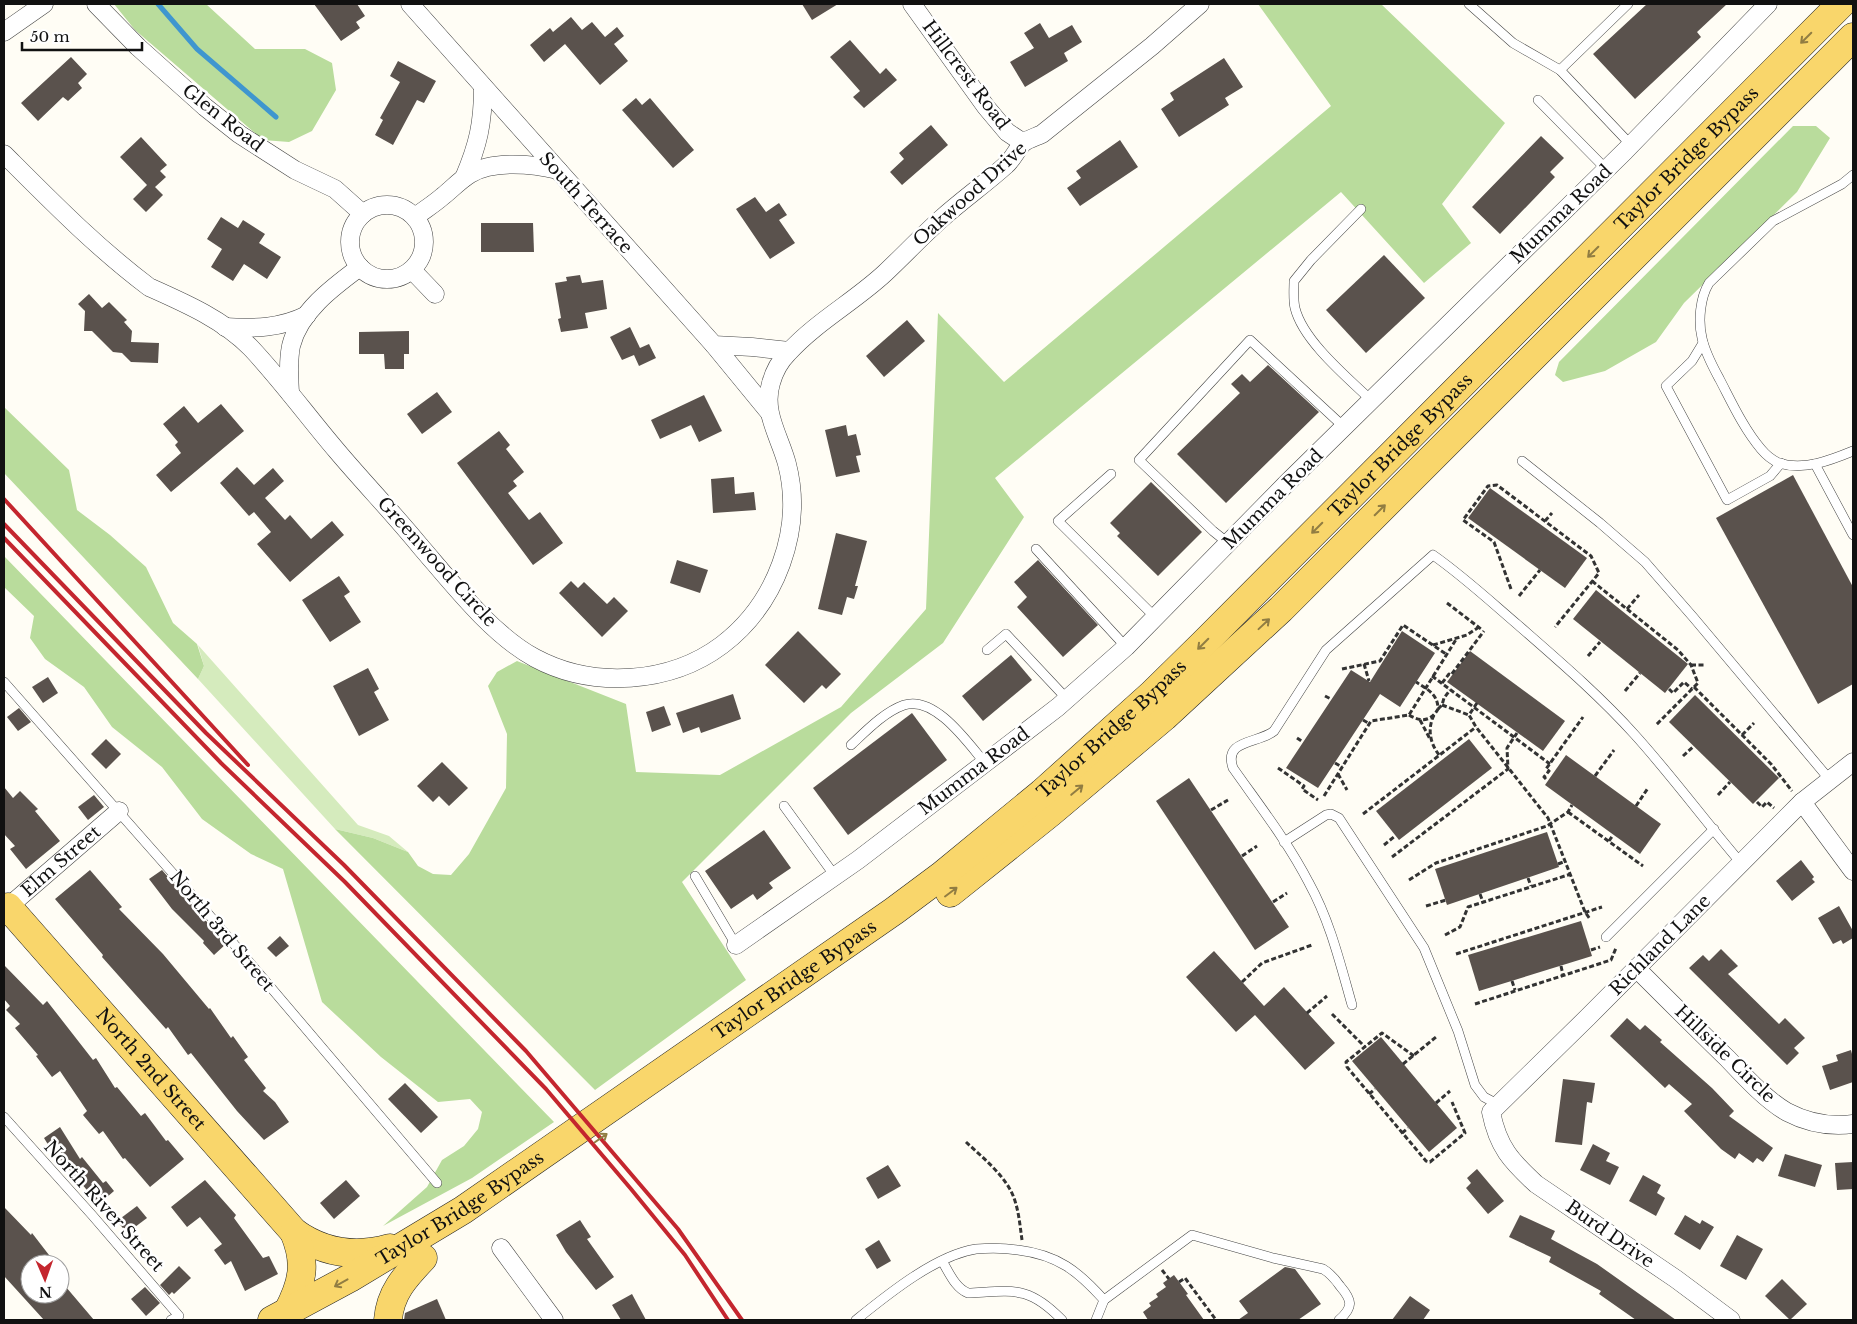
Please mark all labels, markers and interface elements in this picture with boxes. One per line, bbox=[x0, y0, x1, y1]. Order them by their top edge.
street label: Hillcrest Road bbox=[918, 16, 1014, 134]
scale bar bbox=[22, 20, 142, 52]
text: 50 m bbox=[30, 27, 70, 46]
one-way arrow bbox=[1800, 32, 1813, 44]
street label: Glen Road bbox=[178, 79, 268, 157]
street label: Taylor Bridge Bypass bbox=[1610, 82, 1763, 236]
street label: Oakwood Drive bbox=[909, 137, 1031, 251]
street label: South Terrace bbox=[535, 148, 637, 258]
street label: Mumma Road bbox=[1506, 160, 1616, 268]
one-way arrow bbox=[1586, 246, 1599, 258]
street label: Taylor Bridge Bypass bbox=[1324, 369, 1477, 522]
street label: Mumma Road bbox=[1218, 444, 1328, 554]
street label: Greenwood Circle bbox=[373, 492, 501, 632]
one-way arrow bbox=[1374, 504, 1386, 517]
one-way arrow bbox=[1311, 522, 1323, 535]
one-way arrow bbox=[1258, 618, 1271, 630]
one-way arrow bbox=[1197, 638, 1209, 650]
street label: Taylor Bridge Bypass bbox=[1033, 655, 1191, 803]
street label: Mumma Road bbox=[914, 722, 1034, 820]
one-way arrow bbox=[1071, 785, 1084, 796]
street label: Elm Street bbox=[17, 821, 105, 901]
street label: North 3rd Street bbox=[165, 866, 279, 996]
one-way arrow bbox=[944, 887, 957, 898]
street label: Richland Lane bbox=[1605, 890, 1715, 1000]
street label: Taylor Bridge Bypass bbox=[708, 915, 881, 1045]
street label: Hillside Circle bbox=[1670, 1001, 1780, 1107]
street label: North 2nd Street bbox=[91, 1004, 211, 1135]
one-way arrow bbox=[594, 1133, 608, 1143]
street label: North River Street bbox=[39, 1136, 169, 1276]
street label: Taylor Bridge Bypass bbox=[373, 1146, 548, 1270]
street label: Burd Drive bbox=[1562, 1195, 1658, 1273]
north arrow bbox=[20, 1254, 70, 1304]
one-way arrow bbox=[334, 1279, 348, 1289]
text: N bbox=[39, 1283, 52, 1301]

